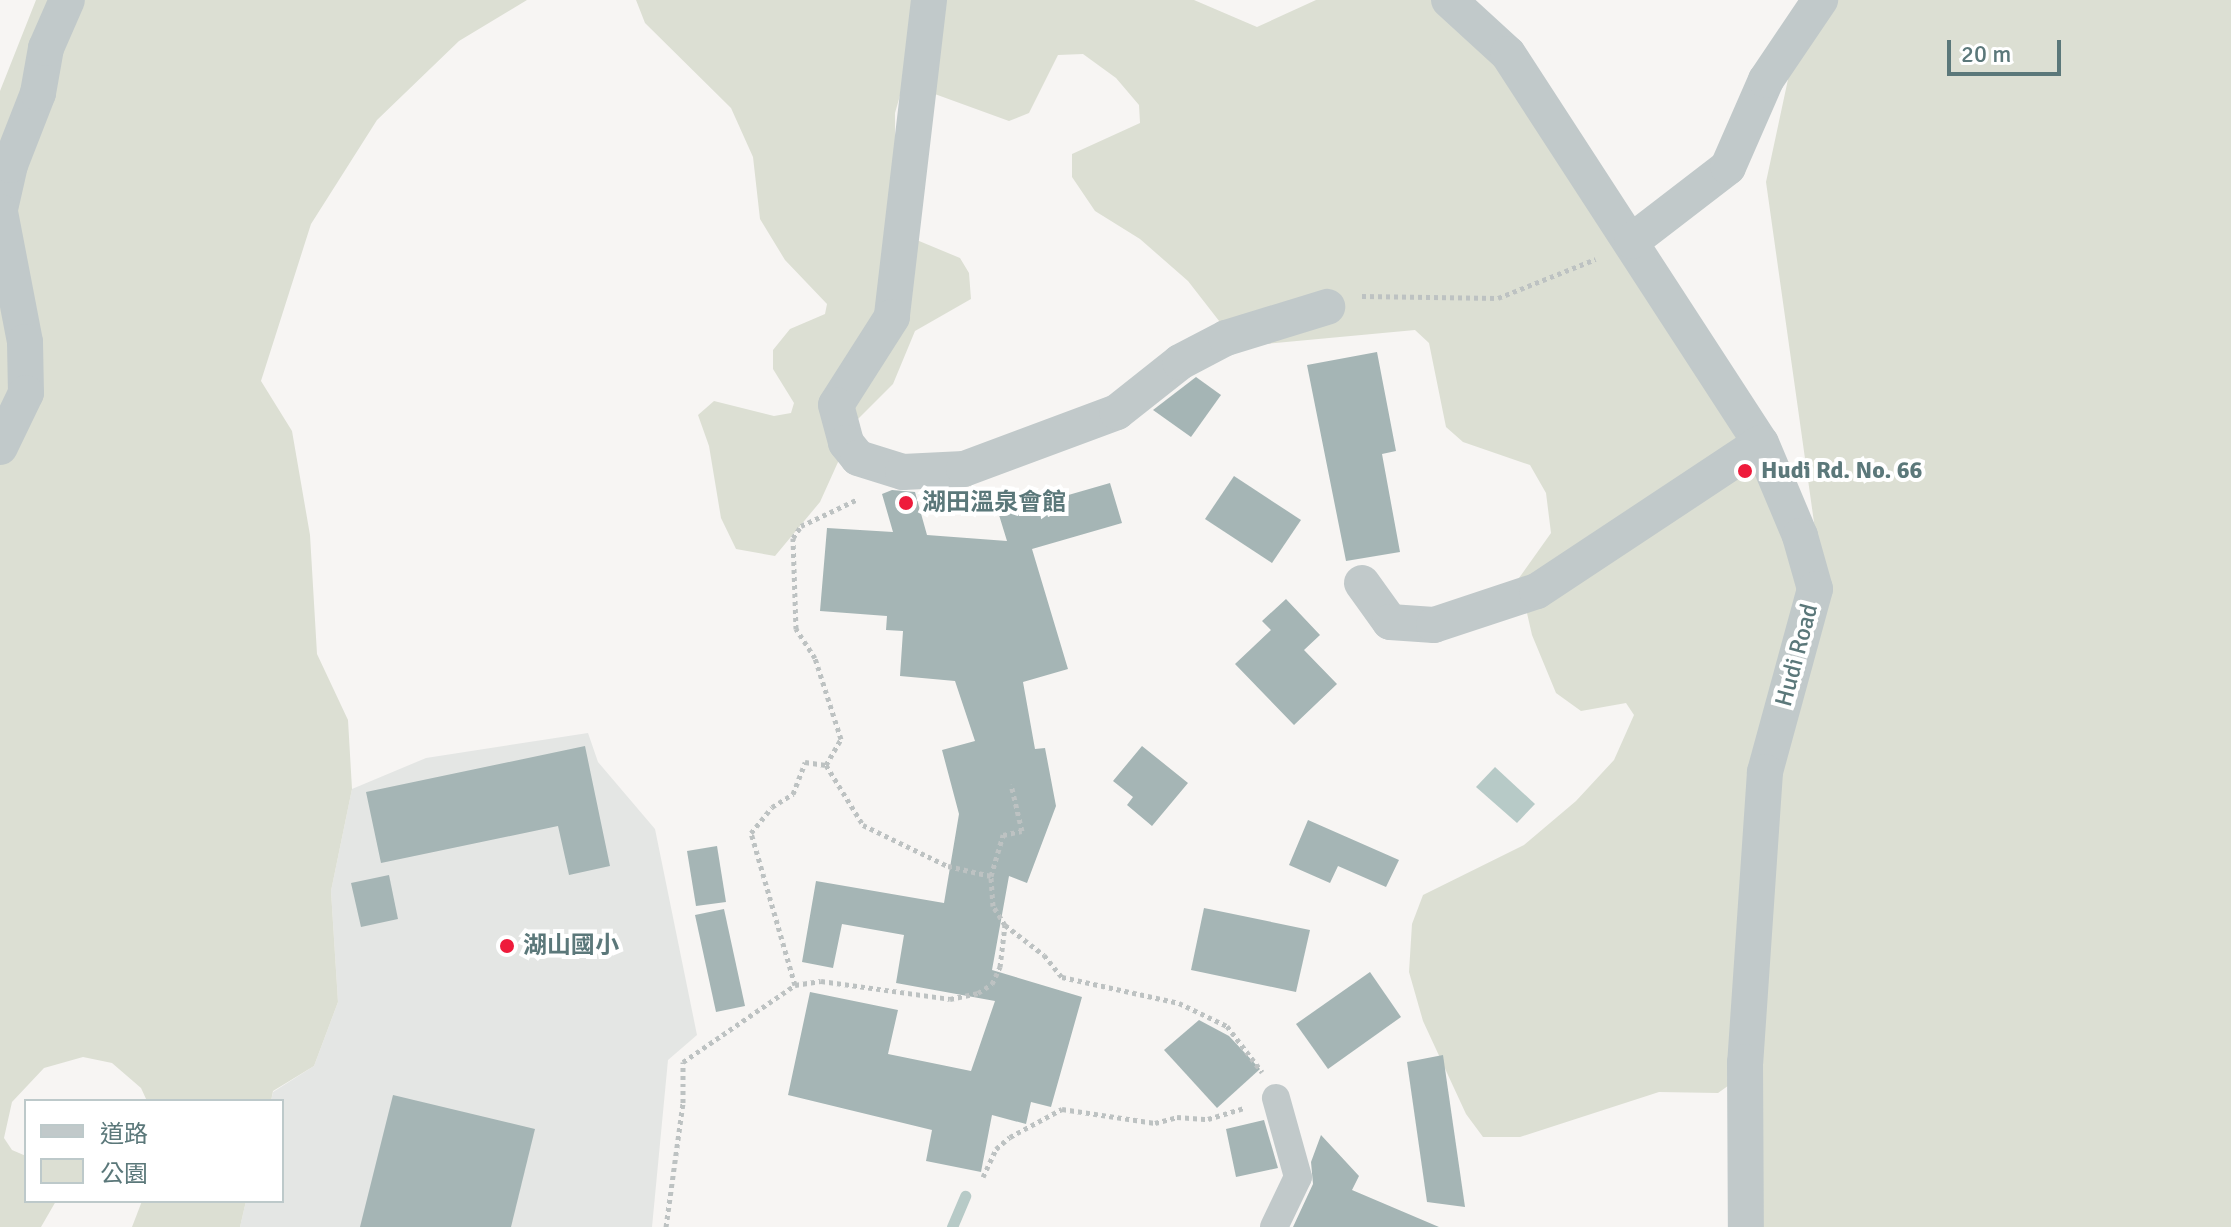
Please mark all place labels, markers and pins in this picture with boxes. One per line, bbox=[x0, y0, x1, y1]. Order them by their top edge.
place label: Hudi Rd. No. 66 bbox=[1761, 457, 1923, 485]
marker: Hudi Rd. No. 66 bbox=[1736, 462, 1754, 480]
place label: 湖田溫泉會館 bbox=[922, 489, 1066, 517]
marker: 湖田溫泉會館 bbox=[897, 494, 915, 512]
place label: 湖山國小 bbox=[523, 932, 619, 960]
marker: 湖山國小 bbox=[498, 937, 516, 955]

